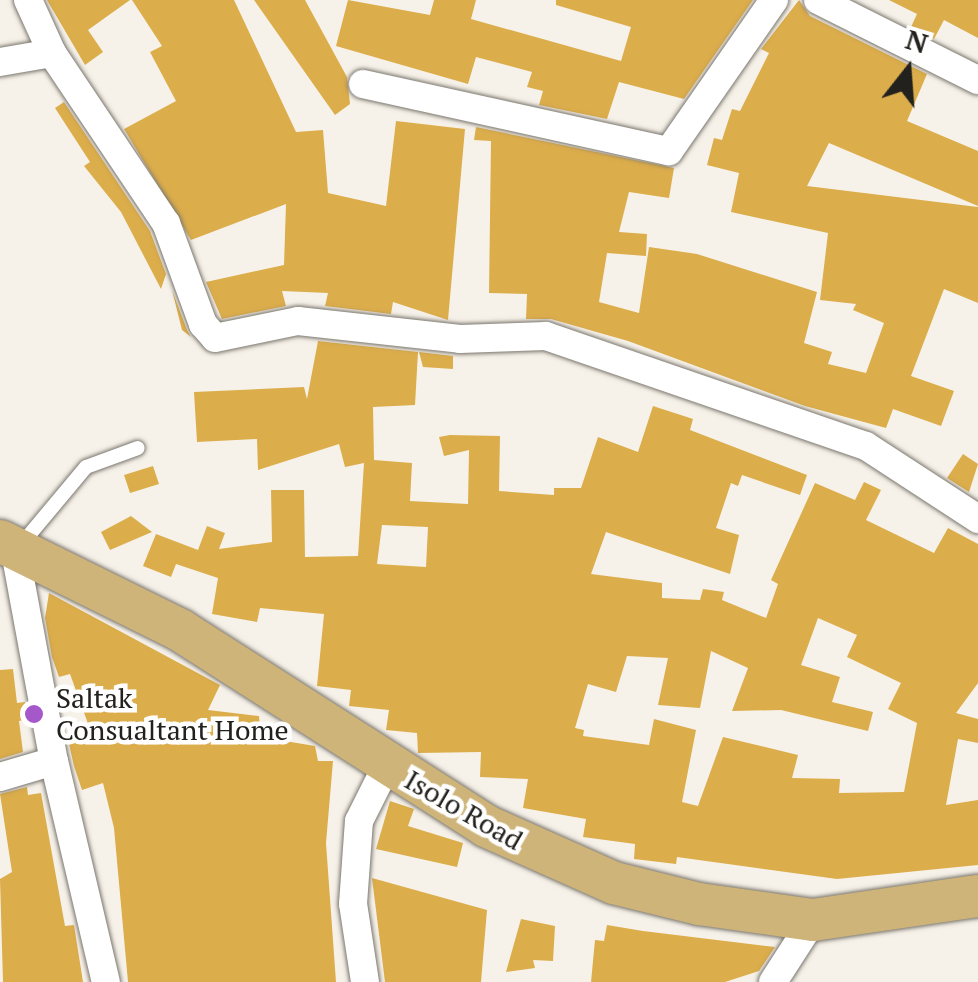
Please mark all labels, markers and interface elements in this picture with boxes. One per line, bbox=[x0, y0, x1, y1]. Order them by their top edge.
north arrow bbox=[858, 20, 958, 120]
text: N bbox=[901, 20, 932, 62]
place label: Saltak Consualtant Home bbox=[56, 681, 289, 747]
marker: Saltak Consualtant Home bbox=[21, 701, 47, 727]
street label: Isolo Road bbox=[399, 763, 529, 857]

